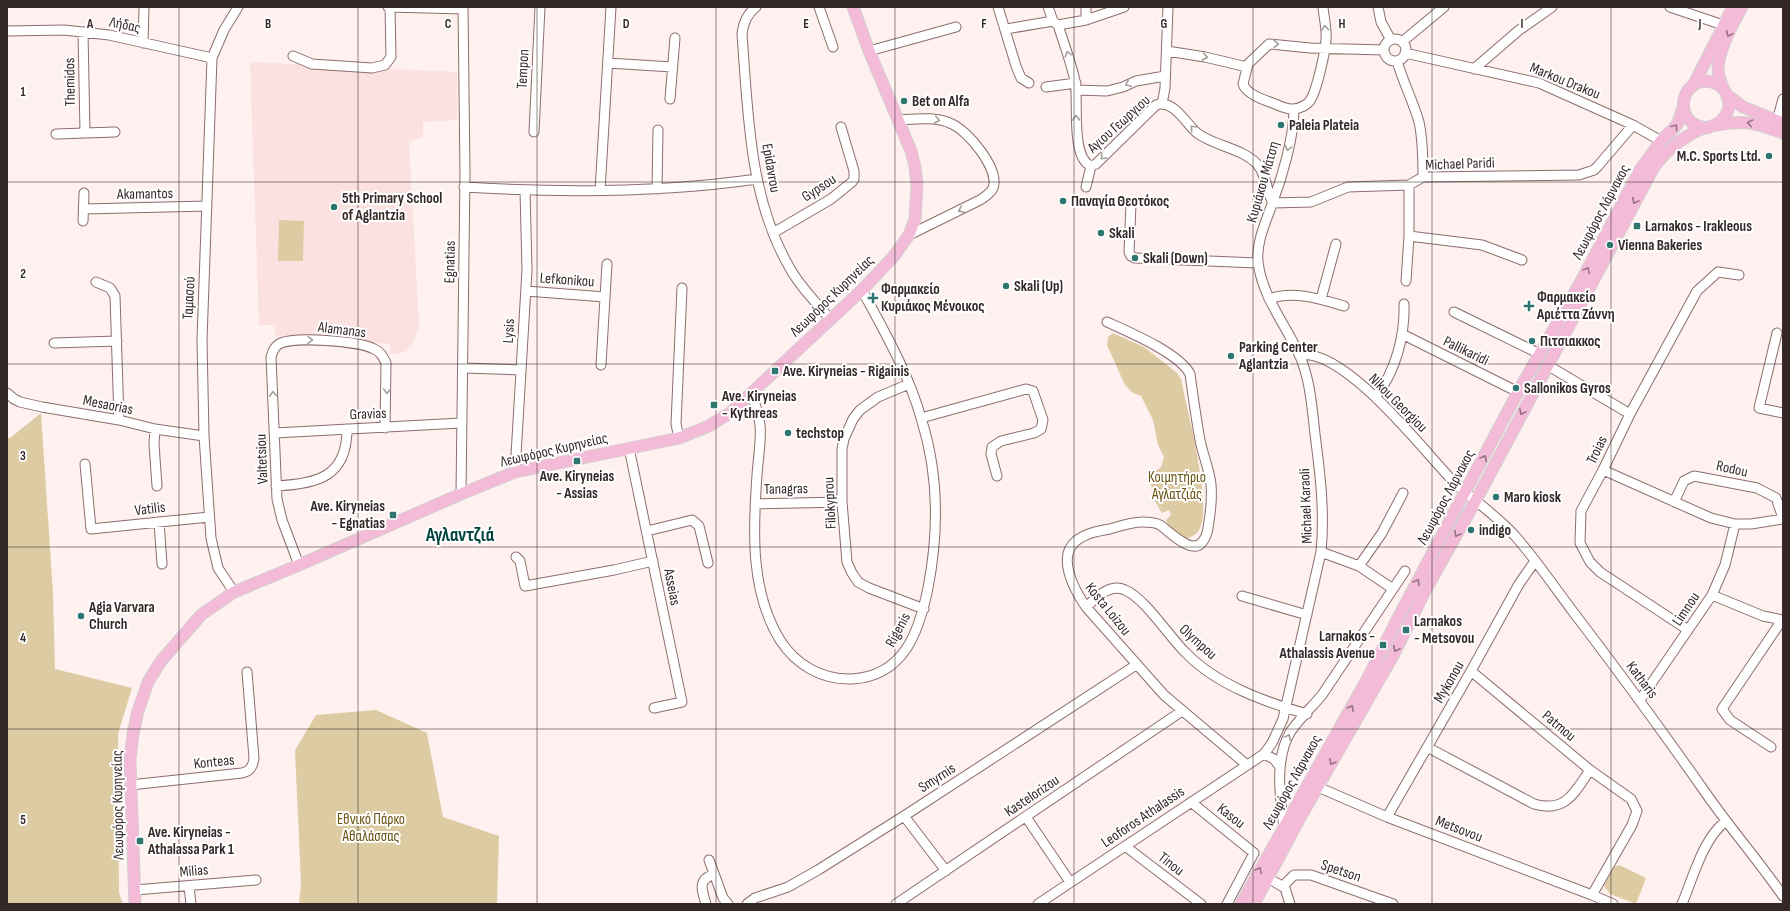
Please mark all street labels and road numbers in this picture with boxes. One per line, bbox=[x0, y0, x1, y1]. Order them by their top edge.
street label: Λήδας bbox=[107, 12, 142, 38]
street label: Tempon bbox=[512, 49, 534, 89]
street label: Themidos bbox=[60, 57, 80, 107]
street label: Markou Drakou bbox=[1527, 58, 1603, 104]
street label: Αγιου Γεωργιου bbox=[1083, 91, 1154, 158]
street label: Κυριάκου Μάτση bbox=[1242, 139, 1284, 225]
street label: Epidavrou bbox=[757, 142, 785, 194]
street label: Michael Paridi bbox=[1425, 153, 1495, 175]
street label: Λεωφόρος Λάρνακος bbox=[1567, 161, 1634, 264]
street label: Gypsou bbox=[798, 170, 840, 206]
street label: Akamantos bbox=[116, 184, 173, 204]
street label: Egnatias bbox=[440, 240, 460, 284]
street label: Λεωφόρος Κυρηνείας bbox=[785, 251, 878, 342]
street label: Lefkonikou bbox=[539, 269, 595, 291]
street label: Ταμασού bbox=[178, 276, 200, 320]
street label: Alamanas bbox=[316, 318, 367, 342]
street label: Lysis bbox=[499, 318, 519, 344]
street label: Pallikaridi bbox=[1440, 332, 1492, 370]
street label: Nikou Georgiou bbox=[1364, 369, 1432, 437]
street label: Mesaorias bbox=[81, 391, 135, 419]
street label: Gravias bbox=[349, 404, 387, 424]
street label: Λεωφόρος Κυρηνείας bbox=[497, 428, 610, 472]
street label: Valtetsiou bbox=[252, 433, 272, 485]
street label: Troias bbox=[1582, 433, 1612, 467]
street label: Λεωφόρος Λάρνακος bbox=[1412, 446, 1479, 549]
street label: Rodou bbox=[1715, 456, 1749, 482]
street label: Michael Karaoli bbox=[1295, 468, 1317, 544]
street label: Filokyprou bbox=[819, 477, 841, 529]
street label: Tanagras bbox=[764, 479, 808, 499]
street label: Vatilis bbox=[134, 498, 166, 520]
street label: Asseias bbox=[659, 566, 685, 607]
street label: Kosta Loizou bbox=[1081, 579, 1135, 639]
street label: Limnou bbox=[1668, 588, 1704, 630]
street label: Rigenis bbox=[881, 610, 915, 650]
street label: Olympou bbox=[1175, 620, 1221, 664]
street label: Mykonou bbox=[1429, 658, 1469, 706]
street label: Katharis bbox=[1622, 658, 1662, 702]
street label: Patmou bbox=[1538, 706, 1580, 746]
street label: Λεωφόρος Λάρνακος bbox=[1258, 731, 1326, 833]
street label: Λεωφόρος Κυρηνείας bbox=[108, 750, 128, 861]
street label: Konteas bbox=[193, 750, 235, 774]
street label: Smyrnis bbox=[915, 759, 959, 797]
street label: Kastelorizou bbox=[1001, 771, 1063, 821]
street label: Leoforos Athalassis bbox=[1098, 782, 1188, 852]
street label: Kasou bbox=[1213, 799, 1249, 833]
street label: Metsovou bbox=[1433, 811, 1485, 847]
street label: Tinou bbox=[1154, 848, 1188, 880]
street label: Spetson bbox=[1318, 855, 1364, 887]
street label: Milias bbox=[179, 860, 209, 882]

